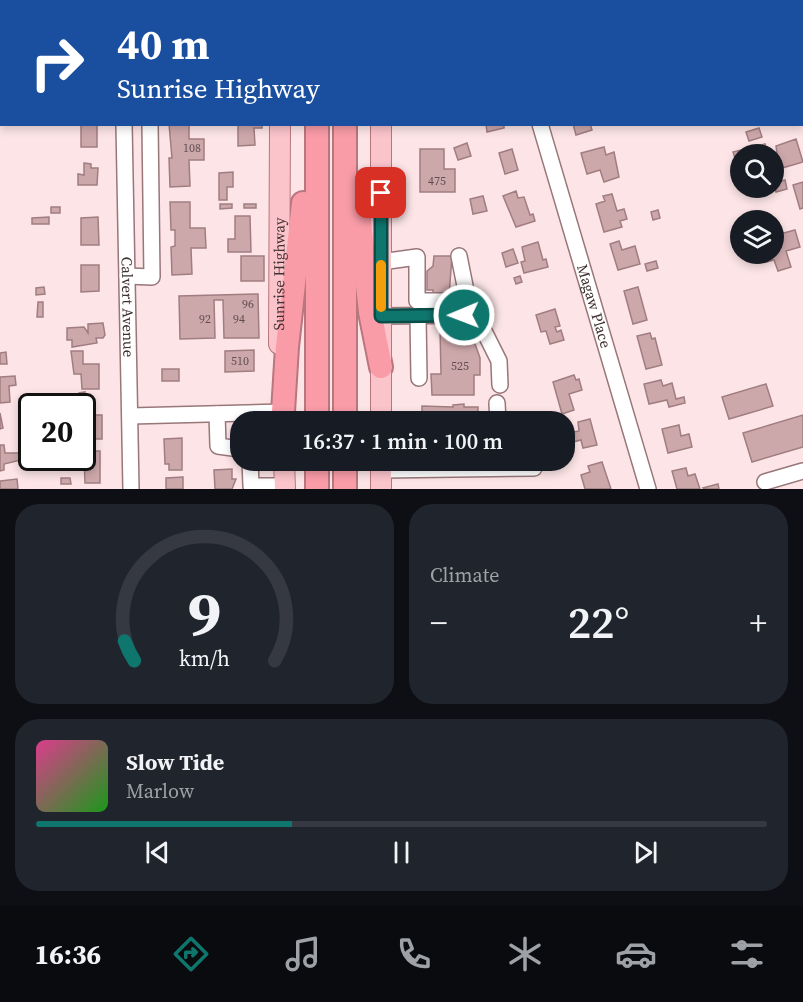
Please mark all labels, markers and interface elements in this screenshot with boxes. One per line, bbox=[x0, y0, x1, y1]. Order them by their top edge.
text: 40 m bbox=[117, 15, 210, 73]
icon: right bbox=[18, 24, 96, 102]
text: Sunrise Highway bbox=[117, 70, 320, 107]
house number: 108 bbox=[183, 140, 201, 156]
map controls bbox=[730, 144, 784, 264]
button: search bbox=[730, 144, 784, 198]
pin bbox=[355, 167, 406, 218]
house number: 475 bbox=[428, 173, 446, 189]
icon: arrive bbox=[364, 176, 397, 209]
button: layers bbox=[730, 210, 784, 264]
street label: Sunrise Highway bbox=[268, 217, 290, 330]
street label: Calvert Avenue bbox=[117, 256, 139, 358]
street label: Magaw Place bbox=[572, 262, 617, 351]
position arrow bbox=[432, 283, 496, 347]
house number: 96 bbox=[242, 296, 254, 312]
house number: 92 bbox=[199, 311, 211, 327]
house number: 94 bbox=[233, 311, 245, 327]
house number: 510 bbox=[231, 353, 249, 369]
house number: 525 bbox=[451, 358, 469, 374]
speed limit sign: 20 bbox=[18, 393, 96, 471]
text: 16:37 · 1 min · 100 m bbox=[302, 426, 503, 456]
text: Climate bbox=[430, 561, 499, 589]
text: 9 bbox=[188, 570, 221, 656]
text: 22° bbox=[568, 591, 629, 653]
text: − bbox=[430, 600, 448, 645]
text: + bbox=[750, 600, 767, 645]
text: km/h bbox=[179, 644, 230, 673]
text: Slow Tide bbox=[126, 747, 224, 777]
text: Marlow bbox=[126, 777, 194, 805]
icon: previous bbox=[141, 836, 174, 869]
icon: pause bbox=[385, 836, 418, 869]
icon: next bbox=[629, 836, 662, 869]
icon: directions bbox=[170, 933, 212, 975]
icon: music bbox=[282, 933, 324, 975]
icon: phone bbox=[393, 933, 435, 975]
icon: climate bbox=[504, 933, 546, 975]
icon: car bbox=[615, 933, 657, 975]
icon: filters bbox=[726, 933, 768, 975]
text: 16:36 bbox=[35, 936, 101, 973]

